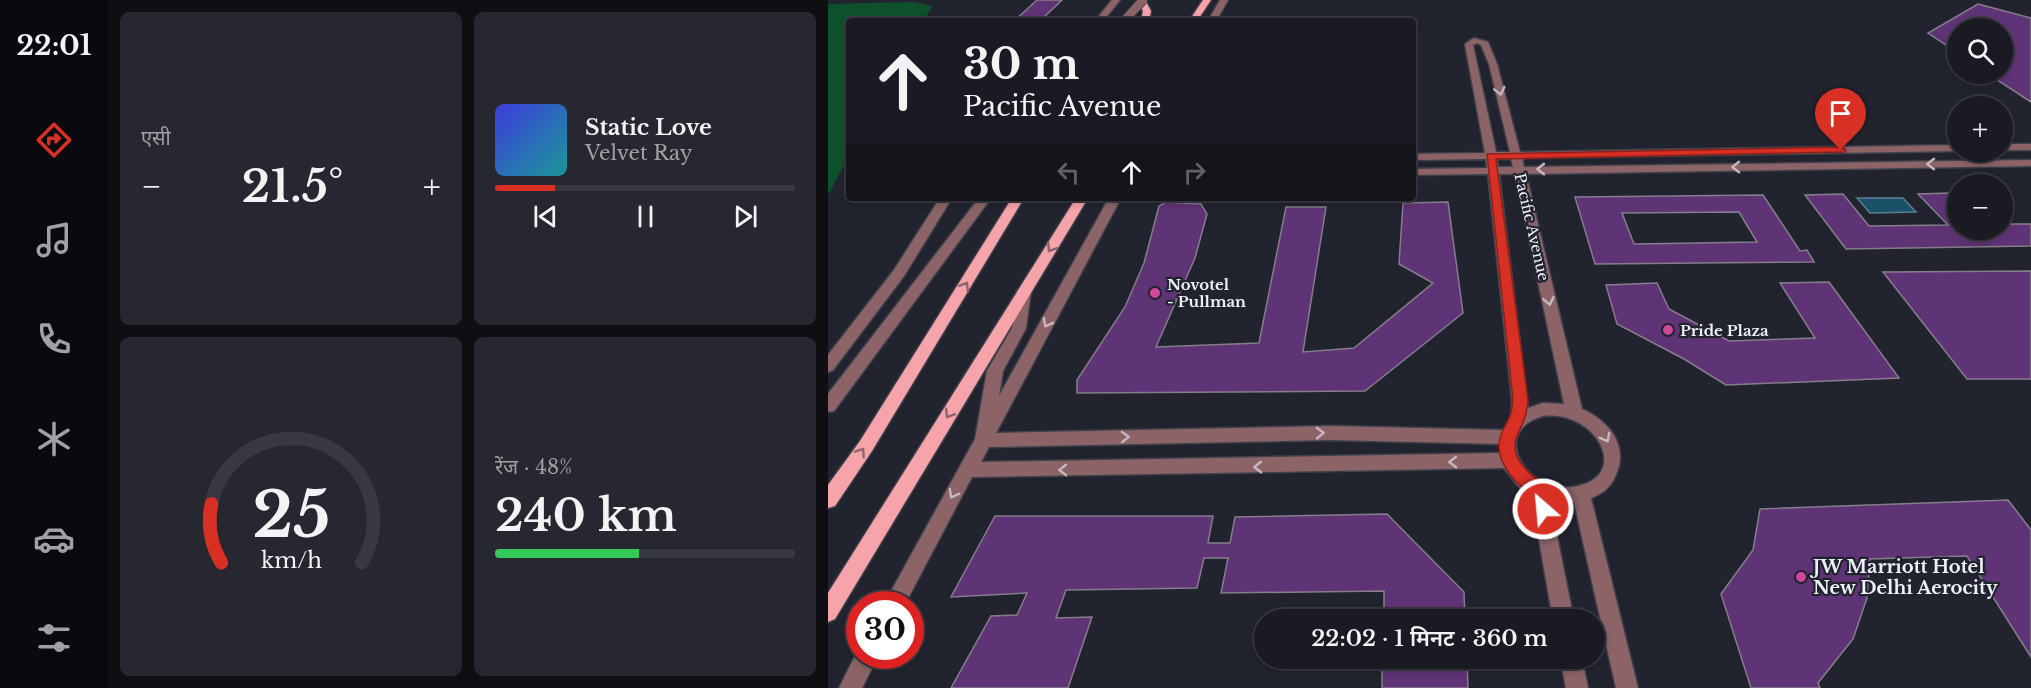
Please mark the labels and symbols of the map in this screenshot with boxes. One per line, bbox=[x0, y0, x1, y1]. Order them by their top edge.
one-way arrow bbox=[1493, 86, 1506, 96]
pin bbox=[1815, 88, 1866, 150]
one-way arrow bbox=[1926, 158, 1935, 170]
one-way arrow bbox=[1731, 160, 1740, 173]
one-way arrow bbox=[1536, 163, 1545, 175]
street label: Pacific Avenue bbox=[1510, 171, 1554, 283]
one-way arrow bbox=[1047, 242, 1059, 252]
place label: Novotel - Pullman bbox=[1167, 275, 1246, 311]
one-way arrow bbox=[957, 282, 969, 292]
marker: Novotel - Pullman bbox=[1148, 286, 1162, 300]
one-way arrow bbox=[1541, 296, 1554, 306]
one-way arrow bbox=[1043, 317, 1054, 328]
place label: Pride Plaza bbox=[1680, 321, 1769, 340]
marker: Pride Plaza bbox=[1661, 323, 1675, 337]
one-way arrow bbox=[945, 408, 957, 418]
one-way arrow bbox=[1316, 427, 1325, 439]
one-way arrow bbox=[1121, 431, 1130, 444]
one-way arrow bbox=[1599, 431, 1610, 442]
one-way arrow bbox=[854, 447, 865, 458]
one-way arrow bbox=[1448, 456, 1457, 468]
one-way arrow bbox=[1253, 460, 1262, 473]
one-way arrow bbox=[1058, 463, 1067, 476]
position arrow bbox=[1511, 477, 1575, 541]
one-way arrow bbox=[949, 488, 960, 498]
place label: JW Marriott Hotel New Delhi Aerocity bbox=[1809, 556, 1998, 599]
marker: JW Marriott Hotel New Delhi Aerocity bbox=[1794, 570, 1808, 584]
speed limit sign: 30 bbox=[846, 591, 924, 669]

